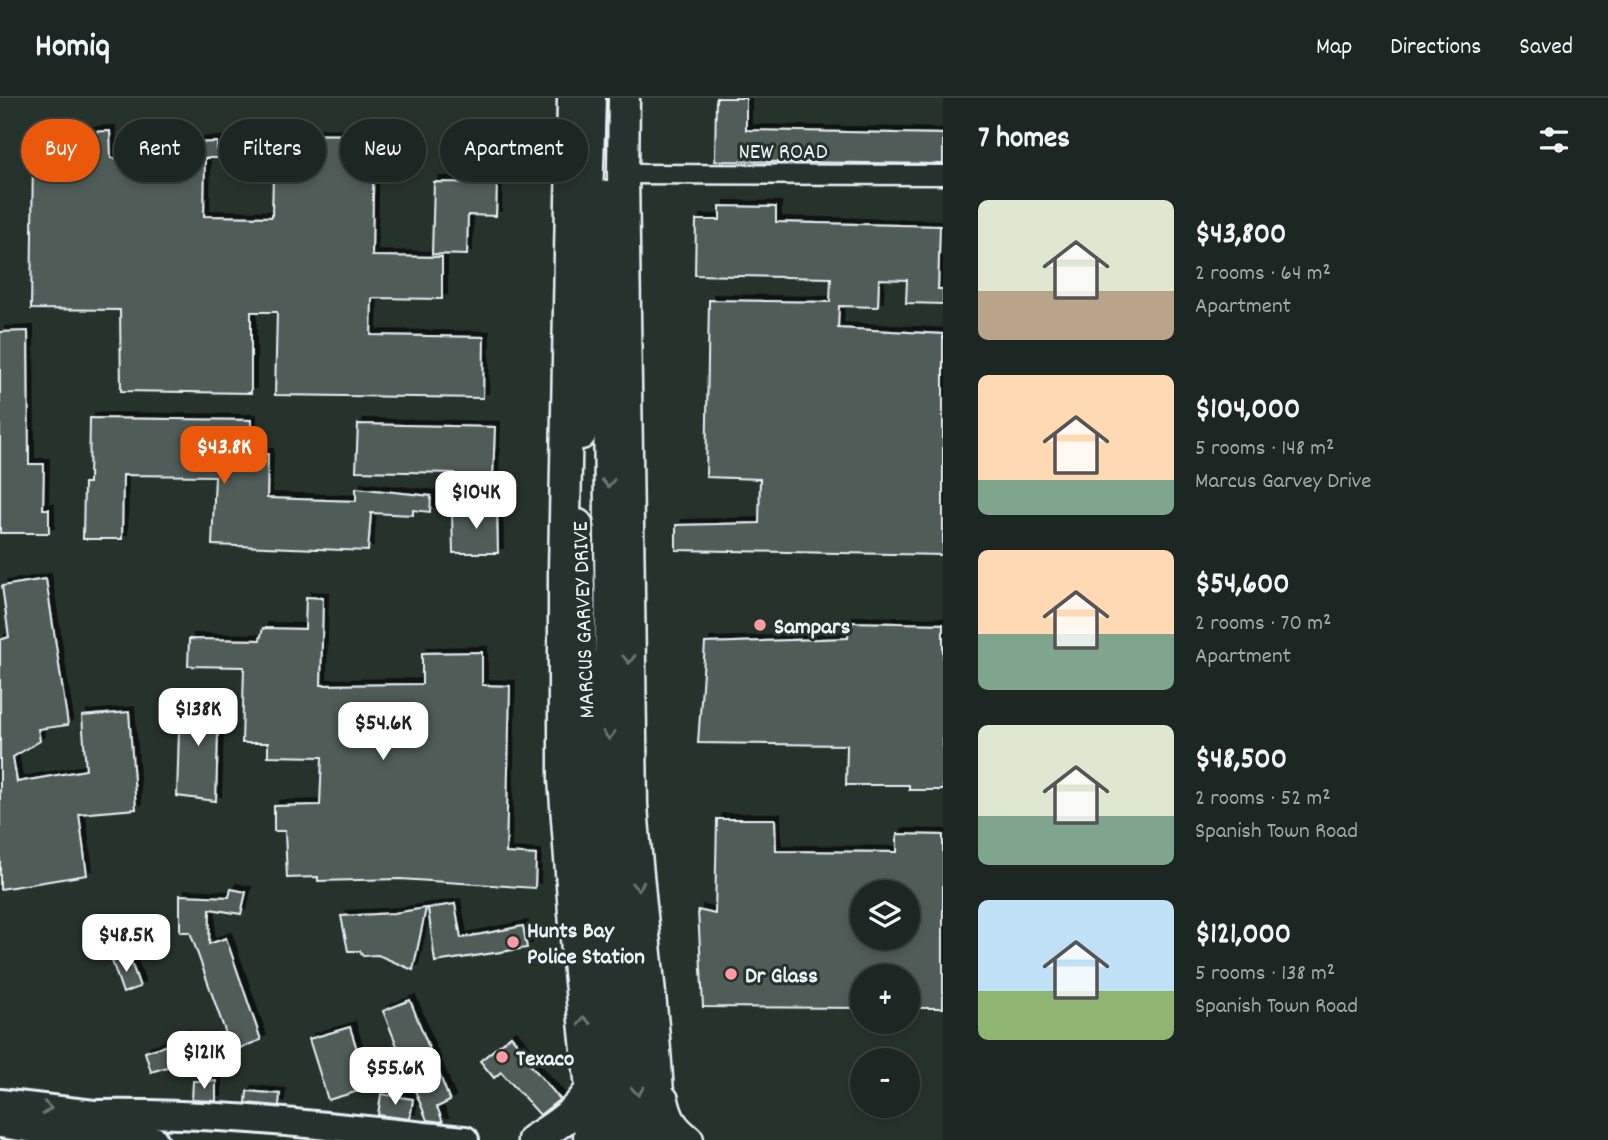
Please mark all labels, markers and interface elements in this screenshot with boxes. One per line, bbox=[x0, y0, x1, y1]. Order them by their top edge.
text: Homiq bbox=[35, 25, 110, 72]
text: Map bbox=[1316, 31, 1352, 65]
text: Directions bbox=[1390, 31, 1481, 65]
text: Saved bbox=[1519, 31, 1573, 65]
chip: Buy bbox=[21, 119, 100, 182]
chip: Rent bbox=[114, 119, 205, 182]
chip: Filters bbox=[219, 119, 326, 182]
chip: New bbox=[340, 119, 426, 182]
chip: Apartment bbox=[440, 119, 588, 182]
text: 7 homes bbox=[978, 119, 1070, 162]
icon: filters bbox=[1535, 121, 1573, 159]
street label: NEW ROAD bbox=[738, 137, 828, 170]
text: $43,800 bbox=[1195, 215, 1286, 258]
icon: home bbox=[1034, 228, 1118, 312]
text: 2 rooms · 64 m² bbox=[1195, 258, 1331, 291]
text: Apartment bbox=[1195, 291, 1291, 324]
text: $104,000 bbox=[1195, 390, 1300, 433]
icon: home bbox=[1034, 403, 1118, 487]
pin: $43.8K bbox=[167, 426, 281, 486]
text: $43.8K bbox=[196, 432, 252, 465]
text: 5 rooms · 148 m² bbox=[1195, 433, 1334, 466]
text: Marcus Garvey Drive bbox=[1195, 466, 1371, 499]
pin: $104K bbox=[427, 472, 525, 531]
text: $104K bbox=[451, 477, 501, 510]
one-way arrow bbox=[600, 479, 616, 489]
street label: MARCUS GARVEY DRIVE bbox=[566, 520, 605, 719]
text: $54,600 bbox=[1195, 565, 1290, 608]
icon: home bbox=[1034, 578, 1118, 662]
text: 2 rooms · 70 m² bbox=[1195, 608, 1331, 641]
place label: Sampars bbox=[774, 612, 851, 645]
marker: Sampars bbox=[752, 617, 768, 633]
text: Apartment bbox=[1195, 641, 1291, 674]
one-way arrow bbox=[621, 654, 637, 665]
pin: $138K bbox=[149, 688, 247, 748]
text: $138K bbox=[175, 694, 221, 727]
pin: $54.6K bbox=[326, 702, 440, 762]
text: $54.6K bbox=[354, 708, 412, 741]
one-way arrow bbox=[601, 731, 617, 741]
text: $48,500 bbox=[1195, 740, 1287, 783]
icon: home bbox=[1034, 753, 1118, 837]
text: 2 rooms · 52 m² bbox=[1195, 783, 1331, 816]
text: Spanish Town Road bbox=[1195, 816, 1358, 849]
map controls bbox=[850, 880, 920, 1118]
button: layers bbox=[850, 880, 920, 950]
one-way arrow bbox=[630, 881, 645, 892]
pin: $48.5K bbox=[69, 914, 183, 974]
text: $121,000 bbox=[1195, 915, 1291, 958]
place label: Hunts Bay Police Station bbox=[527, 916, 645, 975]
text: $48.5K bbox=[98, 920, 154, 953]
icon: home bbox=[1034, 928, 1118, 1012]
marker: Hunts Bay Police Station bbox=[505, 934, 521, 950]
text: 5 rooms · 138 m² bbox=[1195, 958, 1335, 991]
place label: Dr Glass bbox=[745, 961, 818, 994]
button: + bbox=[850, 964, 920, 1034]
marker: Dr Glass bbox=[723, 966, 739, 982]
text: Spanish Town Road bbox=[1195, 991, 1358, 1024]
one-way arrow bbox=[576, 1015, 591, 1027]
pin: $121K bbox=[155, 1032, 253, 1091]
text: $121K bbox=[183, 1037, 225, 1070]
place label: Texaco bbox=[516, 1044, 574, 1077]
pin: $55.6K bbox=[338, 1048, 452, 1107]
button: − bbox=[850, 1048, 920, 1118]
marker: Texaco bbox=[494, 1049, 510, 1065]
text: $55.6K bbox=[366, 1053, 424, 1086]
one-way arrow bbox=[630, 1086, 645, 1097]
one-way arrow bbox=[41, 1101, 53, 1116]

